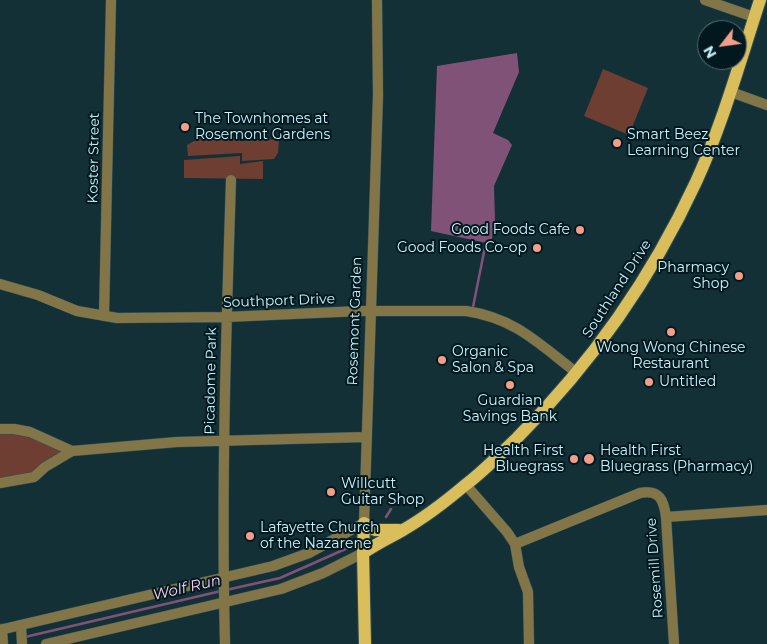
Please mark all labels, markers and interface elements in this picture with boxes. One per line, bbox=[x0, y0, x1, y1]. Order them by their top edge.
north arrow bbox=[697, 20, 747, 70]
text: N bbox=[699, 43, 720, 61]
place label: The Townhomes at Rosemont Gardens bbox=[195, 111, 330, 144]
street label: Koster Street bbox=[85, 113, 103, 203]
marker: The Townhomes at Rosemont Gardens bbox=[179, 121, 191, 133]
place label: Smart Beez Learning Center bbox=[627, 127, 740, 160]
marker: Smart Beez Learning Center bbox=[611, 137, 623, 149]
place label: Good Foods Cafe bbox=[451, 222, 570, 238]
marker: Good Foods Cafe bbox=[574, 224, 586, 236]
street label: Southland Drive bbox=[579, 237, 655, 341]
place label: Good Foods Co-op bbox=[397, 240, 527, 256]
marker: Good Foods Co-op bbox=[531, 242, 543, 254]
street label: Rosemont Garden bbox=[344, 256, 366, 386]
place label: Pharmacy Shop bbox=[657, 260, 729, 292]
marker: Pharmacy Shop bbox=[733, 270, 745, 282]
street label: Southport Drive bbox=[223, 291, 335, 311]
marker: Wong Wong Chinese Restaurant bbox=[665, 326, 677, 338]
street label: Picadome Park bbox=[202, 327, 220, 435]
place label: Wong Wong Chinese Restaurant bbox=[597, 340, 745, 372]
place label: Organic Salon & Spa bbox=[452, 344, 534, 377]
marker: Organic Salon & Spa bbox=[436, 354, 448, 366]
place label: Untitled bbox=[659, 374, 716, 390]
marker: Untitled bbox=[643, 376, 655, 388]
marker: Guardian Savings Bank bbox=[504, 379, 516, 391]
place label: Guardian Savings Bank bbox=[463, 393, 557, 426]
place label: Health First Bluegrass bbox=[483, 443, 564, 476]
place label: Health First Bluegrass (Pharmacy) bbox=[600, 443, 753, 476]
marker: Health First Bluegrass (Pharmacy) bbox=[582, 452, 596, 466]
marker: Health First Bluegrass bbox=[568, 453, 580, 465]
place label: Willcutt Guitar Shop bbox=[341, 476, 424, 508]
marker: Willcutt Guitar Shop bbox=[325, 486, 337, 498]
street label: Rosemill Drive bbox=[643, 517, 667, 619]
place label: Lafayette Church of the Nazarene bbox=[260, 520, 379, 552]
marker: Lafayette Church of the Nazarene bbox=[244, 530, 256, 542]
water label: Wolf Run bbox=[151, 571, 223, 605]

